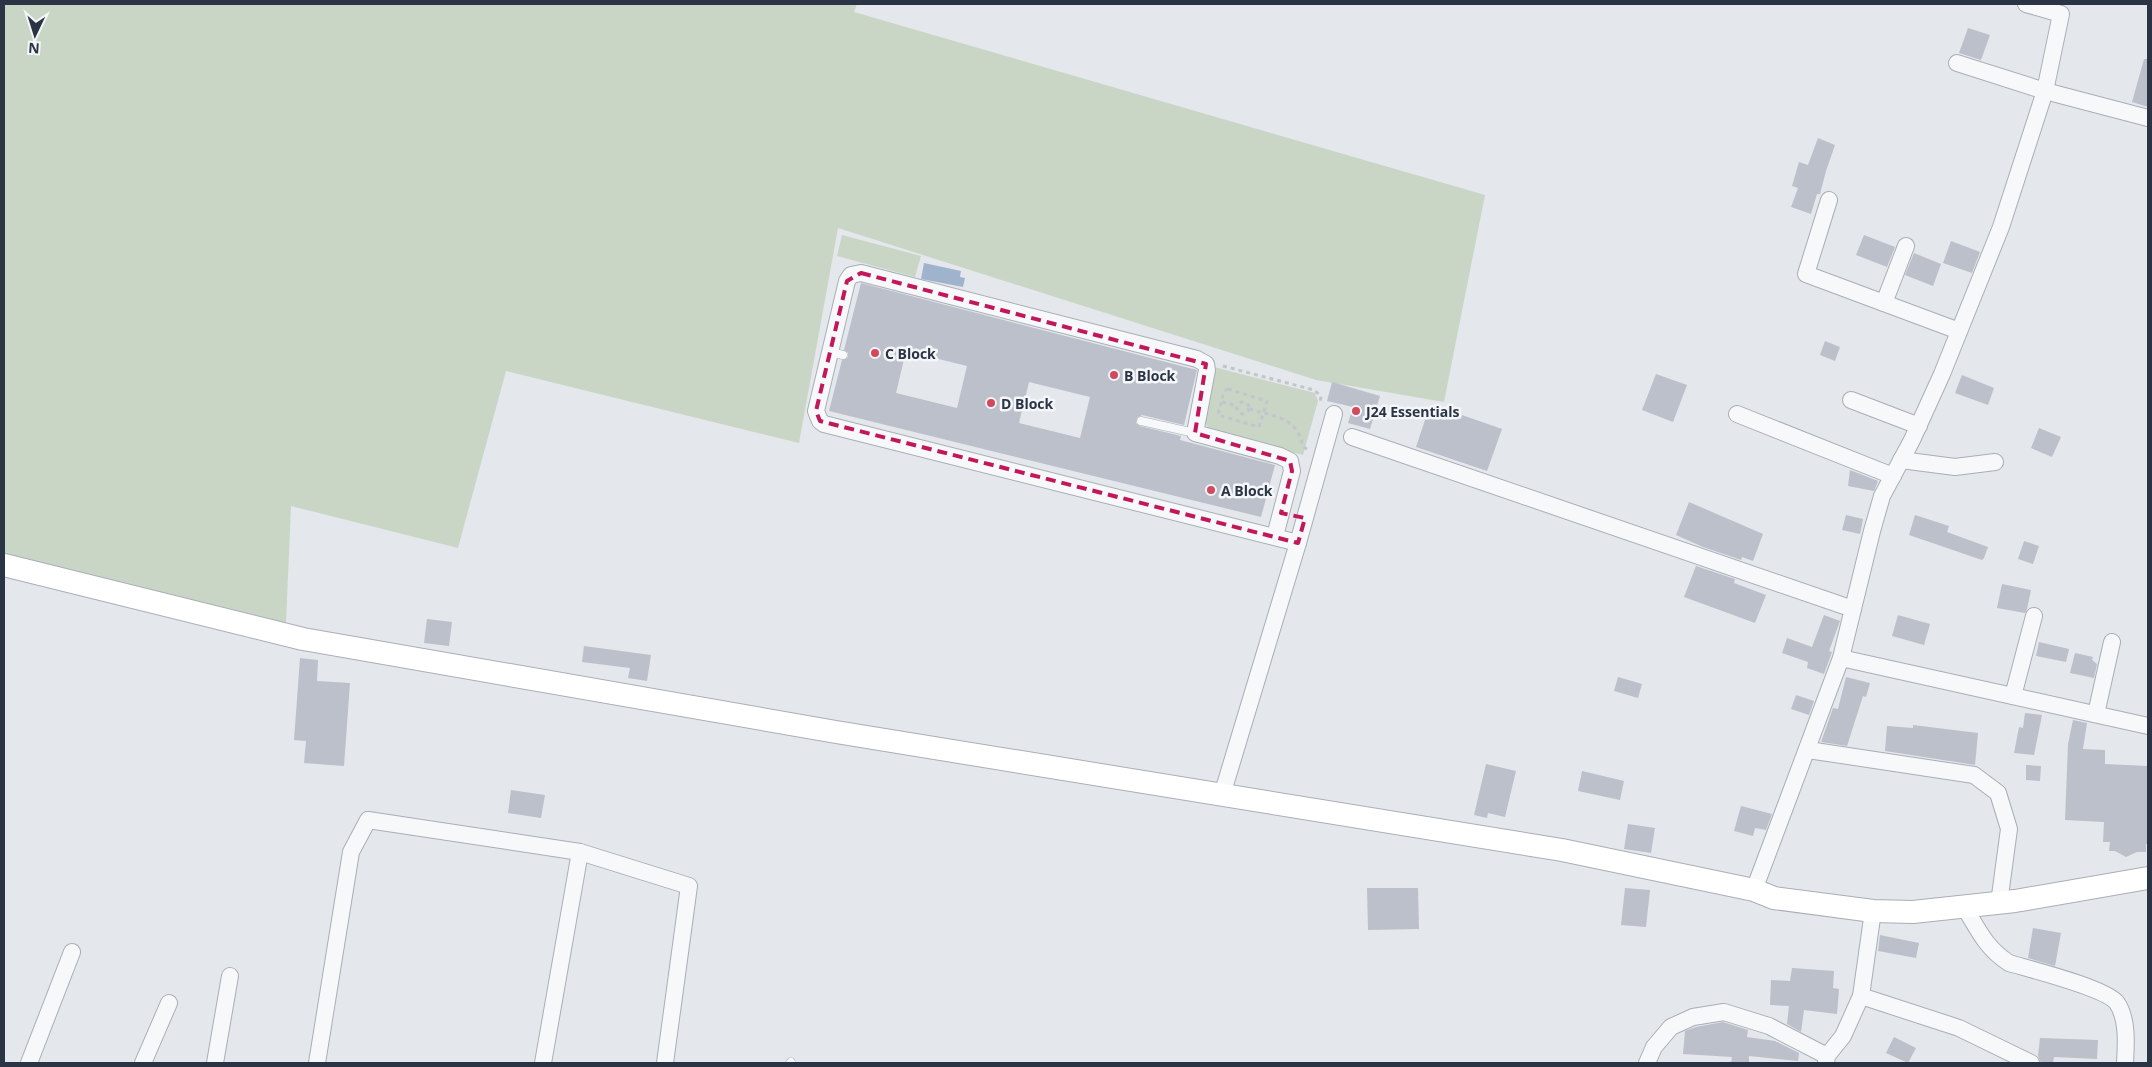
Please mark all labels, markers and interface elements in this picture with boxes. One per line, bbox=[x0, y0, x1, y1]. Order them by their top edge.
north arrow bbox=[10, 10, 60, 60]
text: N bbox=[28, 39, 40, 58]
place label: C Block bbox=[885, 344, 936, 363]
marker: C Block bbox=[869, 347, 881, 359]
place label: B Block bbox=[1124, 366, 1176, 385]
marker: B Block bbox=[1108, 369, 1120, 381]
place label: D Block bbox=[1001, 394, 1054, 413]
marker: D Block bbox=[985, 397, 997, 409]
place label: J24 Essentials bbox=[1364, 402, 1460, 421]
marker: J24 Essentials bbox=[1350, 405, 1362, 417]
place label: A Block bbox=[1221, 481, 1273, 500]
marker: A Block bbox=[1205, 484, 1217, 496]

